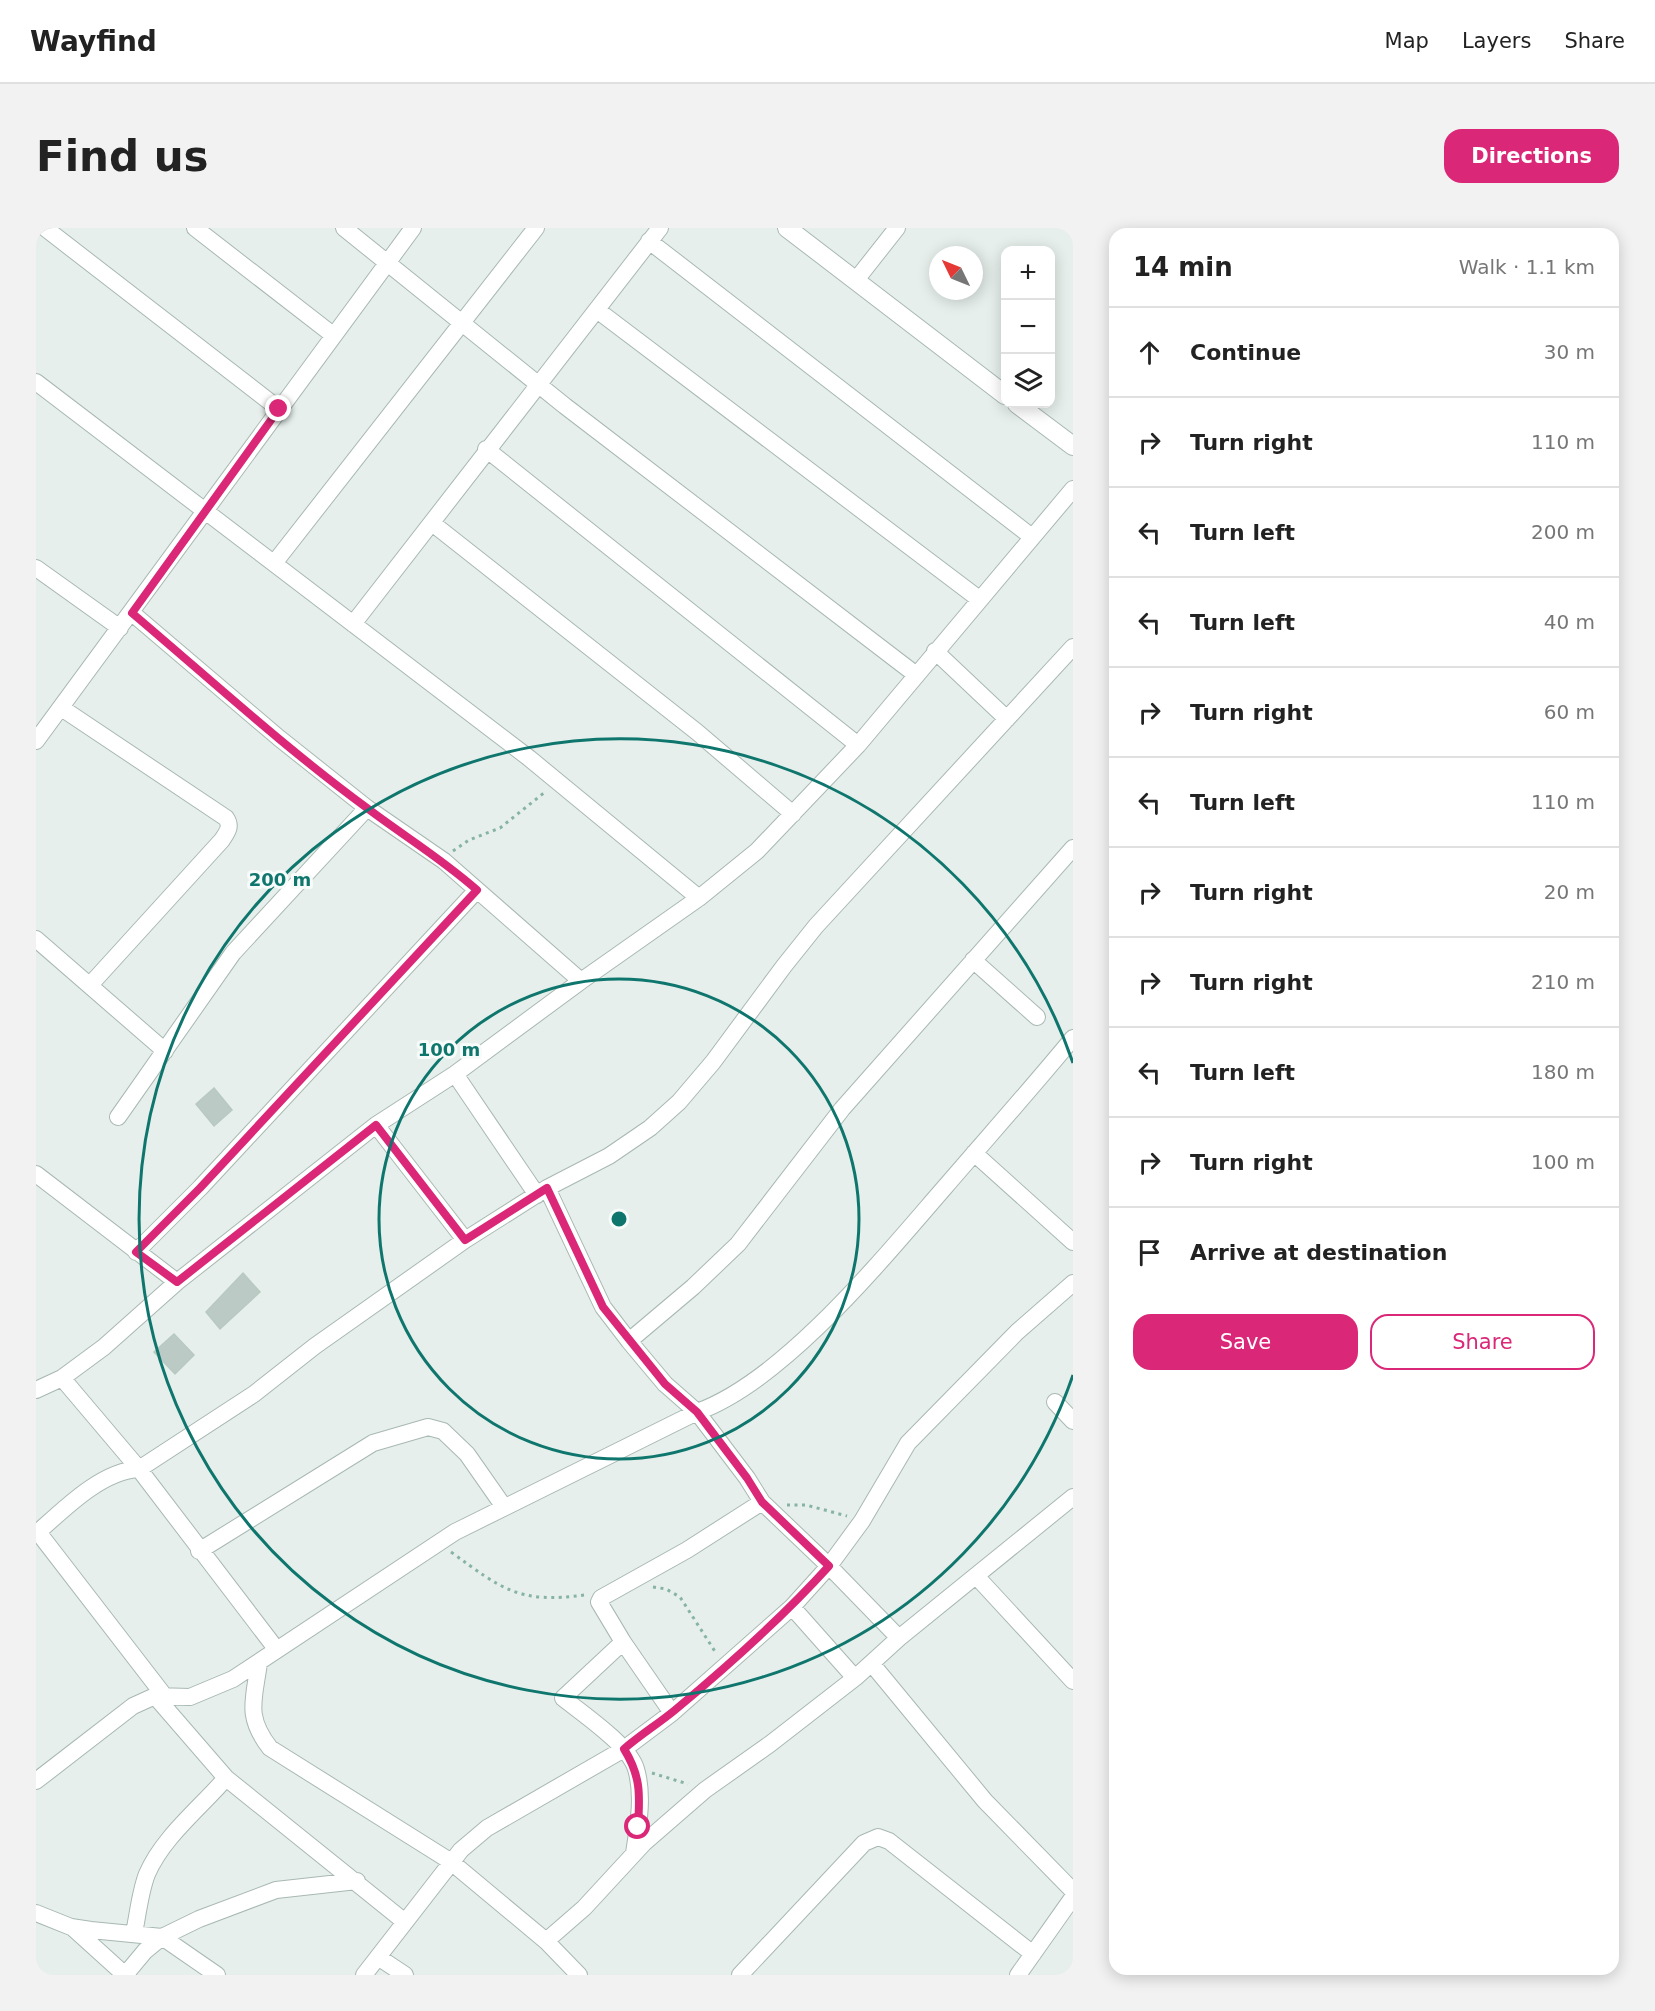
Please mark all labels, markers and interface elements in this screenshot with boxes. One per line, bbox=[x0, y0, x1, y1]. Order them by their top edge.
text: Wayfind bbox=[30, 25, 157, 58]
text: Map bbox=[1385, 29, 1429, 53]
text: Layers bbox=[1462, 29, 1531, 53]
text: Share bbox=[1564, 29, 1625, 53]
button: Directions bbox=[1444, 129, 1619, 183]
text: Find us bbox=[36, 132, 209, 181]
north arrow bbox=[929, 246, 983, 300]
map controls bbox=[1001, 246, 1055, 408]
button: + bbox=[1001, 246, 1055, 300]
text: 14 min bbox=[1133, 252, 1233, 282]
text: Walk · 1.1 km bbox=[1459, 255, 1595, 279]
button: − bbox=[1001, 300, 1055, 354]
icon: ahead bbox=[1133, 336, 1166, 369]
text: Continue bbox=[1190, 340, 1301, 365]
text: 30 m bbox=[1544, 340, 1595, 364]
button: layers bbox=[1001, 354, 1055, 408]
route end bbox=[265, 395, 291, 421]
icon: right bbox=[1133, 426, 1166, 459]
text: Turn right bbox=[1190, 430, 1313, 455]
text: 110 m bbox=[1531, 430, 1595, 454]
icon: left bbox=[1133, 516, 1166, 549]
text: Turn left bbox=[1190, 520, 1295, 545]
text: 200 m bbox=[1531, 520, 1595, 544]
icon: left bbox=[1133, 606, 1166, 639]
text: Turn left bbox=[1190, 610, 1295, 635]
text: 40 m bbox=[1544, 610, 1595, 634]
icon: right bbox=[1133, 696, 1166, 729]
text: Turn right bbox=[1190, 700, 1313, 725]
text: 60 m bbox=[1544, 700, 1595, 724]
icon: left bbox=[1133, 786, 1166, 819]
text: Turn left bbox=[1190, 790, 1295, 815]
text: 110 m bbox=[1531, 790, 1595, 814]
text: 200 m bbox=[249, 869, 311, 890]
icon: right bbox=[1133, 876, 1166, 909]
text: Turn right bbox=[1190, 880, 1313, 905]
text: 20 m bbox=[1544, 880, 1595, 904]
icon: right bbox=[1133, 966, 1166, 999]
text: Turn right bbox=[1190, 970, 1313, 995]
text: 210 m bbox=[1531, 970, 1595, 994]
text: 100 m bbox=[418, 1039, 480, 1060]
icon: left bbox=[1133, 1056, 1166, 1089]
text: Turn left bbox=[1190, 1060, 1295, 1085]
text: 180 m bbox=[1531, 1060, 1595, 1084]
icon: right bbox=[1133, 1146, 1166, 1179]
text: Turn right bbox=[1190, 1150, 1313, 1175]
text: 100 m bbox=[1531, 1150, 1595, 1174]
centre of rings bbox=[609, 1209, 629, 1229]
icon: arrive bbox=[1133, 1236, 1166, 1269]
text: Arrive at destination bbox=[1190, 1240, 1447, 1265]
button: Save bbox=[1133, 1314, 1358, 1370]
button: Share bbox=[1370, 1314, 1595, 1370]
route start bbox=[624, 1813, 650, 1839]

